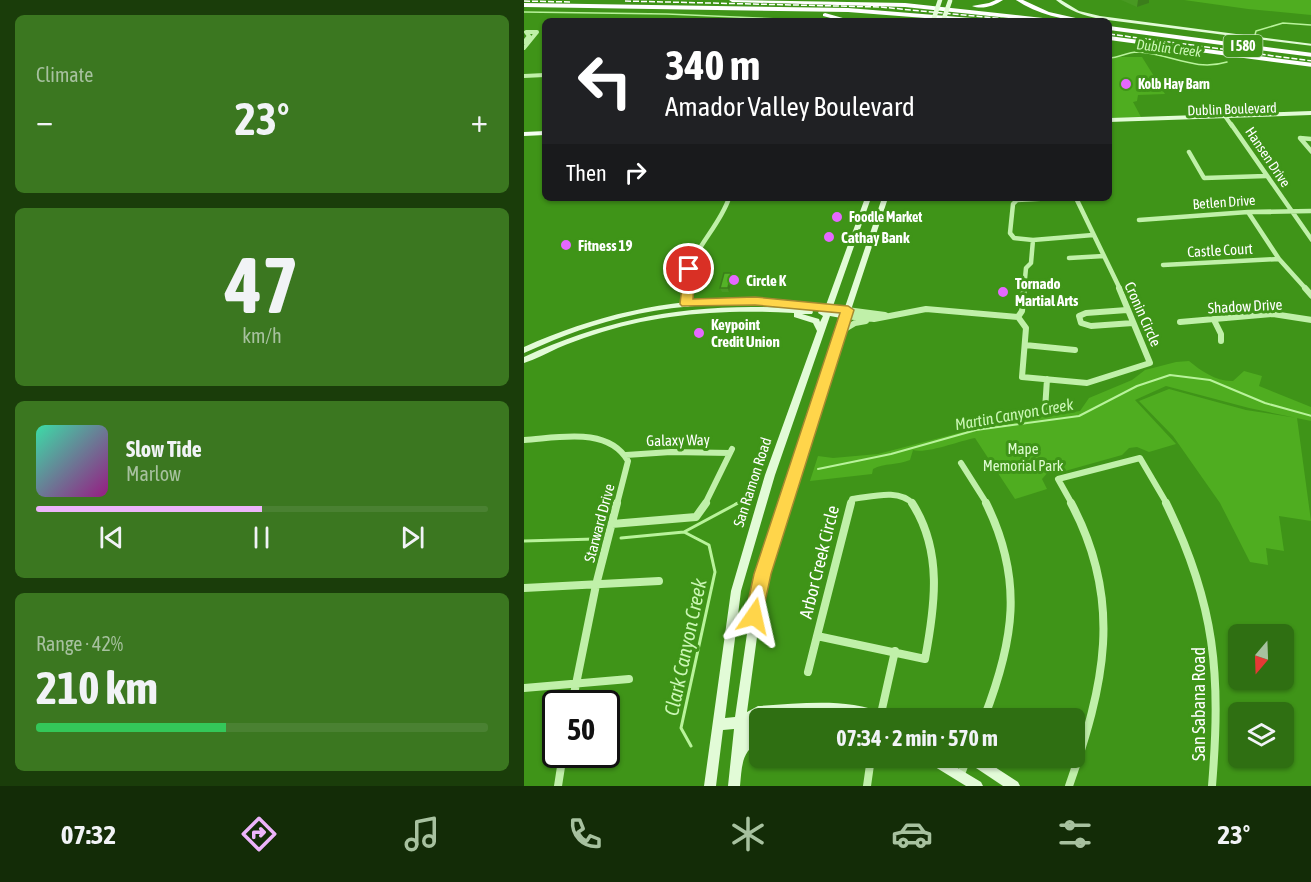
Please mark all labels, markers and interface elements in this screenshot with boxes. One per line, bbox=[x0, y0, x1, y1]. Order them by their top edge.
road number: I 580 bbox=[1224, 35, 1262, 57]
water label: Dublin Creek bbox=[1136, 36, 1203, 60]
text: 340 m bbox=[665, 41, 760, 89]
icon: left bbox=[566, 42, 644, 120]
text: Climate bbox=[36, 63, 93, 86]
place label: Kolb Hay Barn bbox=[1138, 76, 1210, 92]
marker: Kolb Hay Barn bbox=[1119, 77, 1133, 91]
text: Amador Valley Boulevard bbox=[665, 91, 915, 122]
text: 23° bbox=[235, 93, 289, 145]
street label: Dublin Boulevard bbox=[1187, 99, 1277, 119]
text: − bbox=[36, 101, 53, 139]
text: + bbox=[471, 101, 488, 139]
street label: Hansen Drive bbox=[1242, 124, 1294, 190]
icon: right bbox=[619, 156, 652, 189]
text: Then bbox=[566, 160, 607, 186]
street label: Betlen Drive bbox=[1192, 192, 1256, 212]
place label: Foodle Market bbox=[849, 209, 922, 225]
marker: Foodle Market bbox=[830, 210, 844, 224]
place label: Cathay Bank bbox=[841, 229, 910, 246]
marker: Cathay Bank bbox=[822, 230, 836, 244]
place label: Fitness 19 bbox=[578, 237, 633, 254]
marker: Fitness 19 bbox=[559, 238, 573, 252]
text: 47 bbox=[225, 240, 299, 330]
street label: Castle Court bbox=[1187, 240, 1253, 260]
pin bbox=[663, 243, 714, 294]
icon: arrive bbox=[672, 252, 705, 285]
place label: Circle K bbox=[746, 272, 787, 289]
marker: Circle K bbox=[727, 273, 741, 287]
place label: Tornado Martial Arts bbox=[1015, 275, 1079, 309]
street label: Cronin Circle bbox=[1121, 279, 1165, 349]
marker: Tornado Martial Arts bbox=[996, 285, 1010, 299]
street label: Shadow Drive bbox=[1207, 296, 1283, 316]
place label: Keypoint Credit Union bbox=[711, 316, 780, 350]
text: km/h bbox=[242, 324, 282, 347]
marker: Keypoint Credit Union bbox=[692, 326, 706, 340]
water label: Martin Canyon Creek bbox=[953, 395, 1076, 434]
street label: Galaxy Way bbox=[646, 431, 710, 449]
street label: San Ramon Road bbox=[730, 435, 774, 529]
text: Slow Tide bbox=[126, 436, 202, 462]
park label: Mape Memorial Park bbox=[983, 440, 1064, 474]
text: Marlow bbox=[126, 462, 181, 485]
street label: Starward Drive bbox=[580, 482, 618, 564]
street label: Arbor Creek Circle bbox=[795, 503, 843, 621]
icon: previous bbox=[95, 521, 128, 554]
icon: pause bbox=[245, 521, 278, 554]
icon: next bbox=[396, 521, 429, 554]
water label: Clark Canyon Creek bbox=[659, 576, 711, 718]
position arrow bbox=[722, 584, 786, 648]
north arrow bbox=[1228, 624, 1294, 690]
map controls bbox=[1228, 624, 1294, 768]
text: Range · 42% bbox=[36, 632, 123, 655]
street label: San Sabana Road bbox=[1188, 647, 1209, 761]
text: 210 km bbox=[36, 662, 158, 714]
speed limit sign: 50 bbox=[542, 690, 620, 768]
button: layers bbox=[1228, 702, 1294, 768]
text: 07:34 · 2 min · 570 m bbox=[836, 725, 998, 751]
icon: directions bbox=[238, 813, 280, 855]
icon: music bbox=[401, 813, 443, 855]
icon: phone bbox=[564, 813, 606, 855]
icon: climate bbox=[727, 813, 769, 855]
icon: car bbox=[891, 813, 933, 855]
icon: filters bbox=[1054, 813, 1096, 855]
text: 07:32 bbox=[61, 819, 116, 850]
text: 23° bbox=[1217, 819, 1250, 850]

